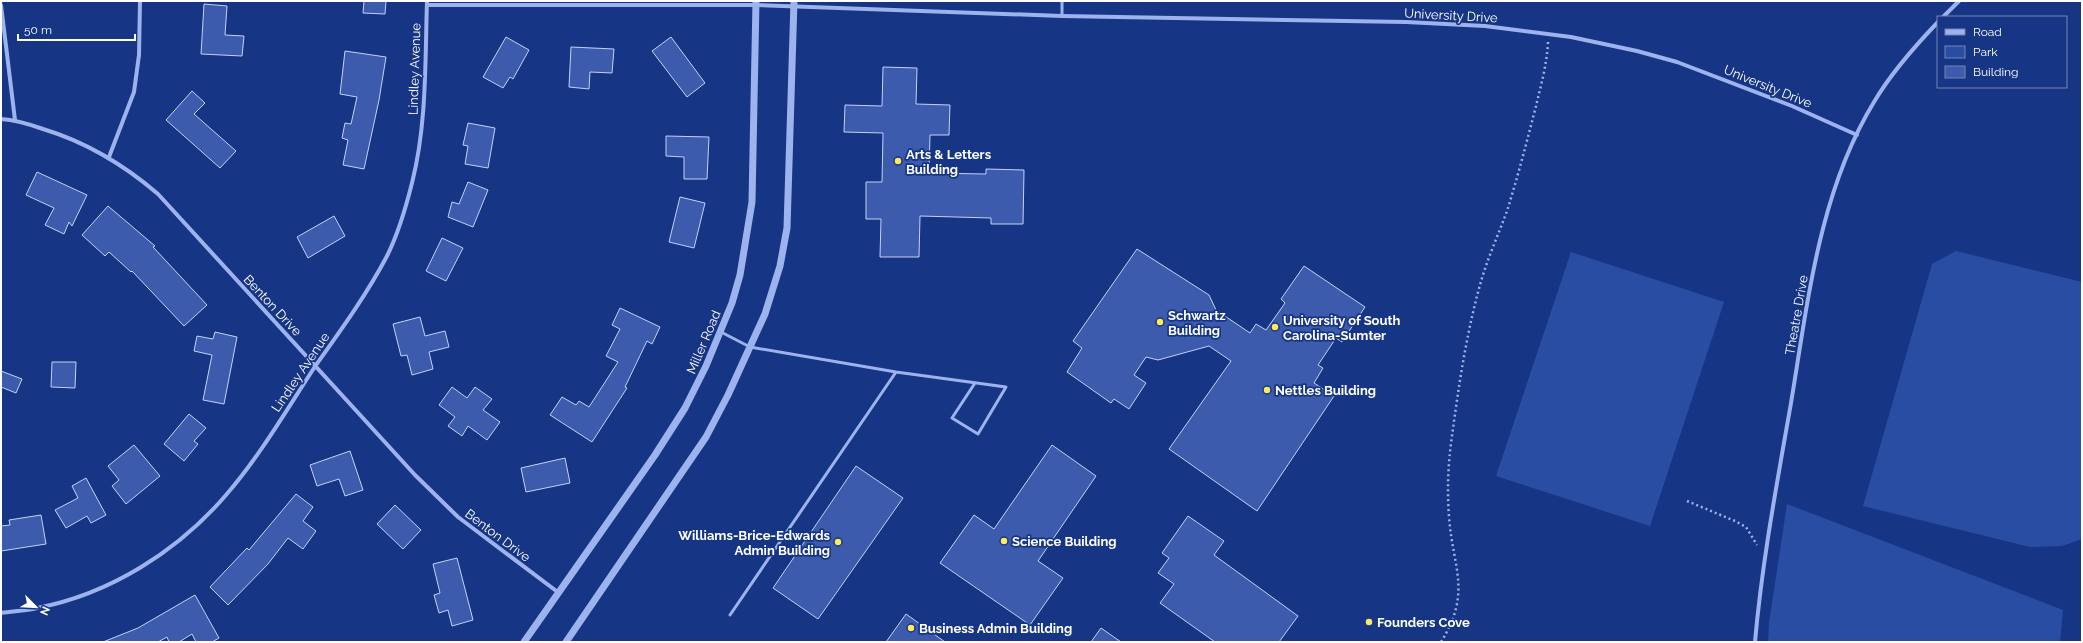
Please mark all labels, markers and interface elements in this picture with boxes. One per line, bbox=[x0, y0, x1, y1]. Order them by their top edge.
street label: University Drive bbox=[1404, 6, 1498, 25]
scale bar bbox=[18, 16, 135, 42]
legend bbox=[1937, 16, 2067, 88]
street label: Lindley Avenue bbox=[405, 22, 424, 115]
text: 50 m bbox=[24, 23, 52, 37]
text: Road bbox=[1973, 25, 2002, 39]
text: Park bbox=[1973, 45, 1998, 59]
street label: University Drive bbox=[1722, 62, 1814, 111]
text: Building bbox=[1973, 65, 2019, 79]
place label: Arts & Letters Building bbox=[906, 147, 992, 177]
marker: Arts & Letters Building bbox=[893, 156, 903, 166]
street label: Benton Drive bbox=[241, 272, 305, 339]
street label: Theatre Drive bbox=[1782, 274, 1811, 356]
street label: Miller Road bbox=[683, 308, 724, 376]
place label: Schwartz Building bbox=[1168, 308, 1226, 338]
place label: University of South Carolina-Sumter bbox=[1283, 313, 1401, 343]
marker: Schwartz Building bbox=[1155, 317, 1165, 327]
marker: University of South Carolina-Sumter bbox=[1270, 322, 1280, 332]
street label: Lindley Avenue bbox=[268, 330, 333, 415]
place label: Nettles Building bbox=[1275, 383, 1376, 398]
marker: Nettles Building bbox=[1262, 385, 1272, 395]
street label: Benton Drive bbox=[462, 506, 534, 565]
place label: Williams-Brice-Edwards Admin Building bbox=[678, 528, 831, 558]
place label: Science Building bbox=[1012, 534, 1117, 549]
marker: Science Building bbox=[999, 536, 1009, 546]
marker: Williams-Brice-Edwards Admin Building bbox=[833, 537, 843, 547]
north arrow bbox=[16, 587, 56, 627]
text: N bbox=[37, 604, 52, 617]
place label: Founders Cove bbox=[1377, 615, 1470, 630]
marker: Founders Cove bbox=[1364, 617, 1374, 627]
place label: Business Admin Building bbox=[919, 621, 1072, 636]
marker: Business Admin Building bbox=[906, 623, 916, 633]

